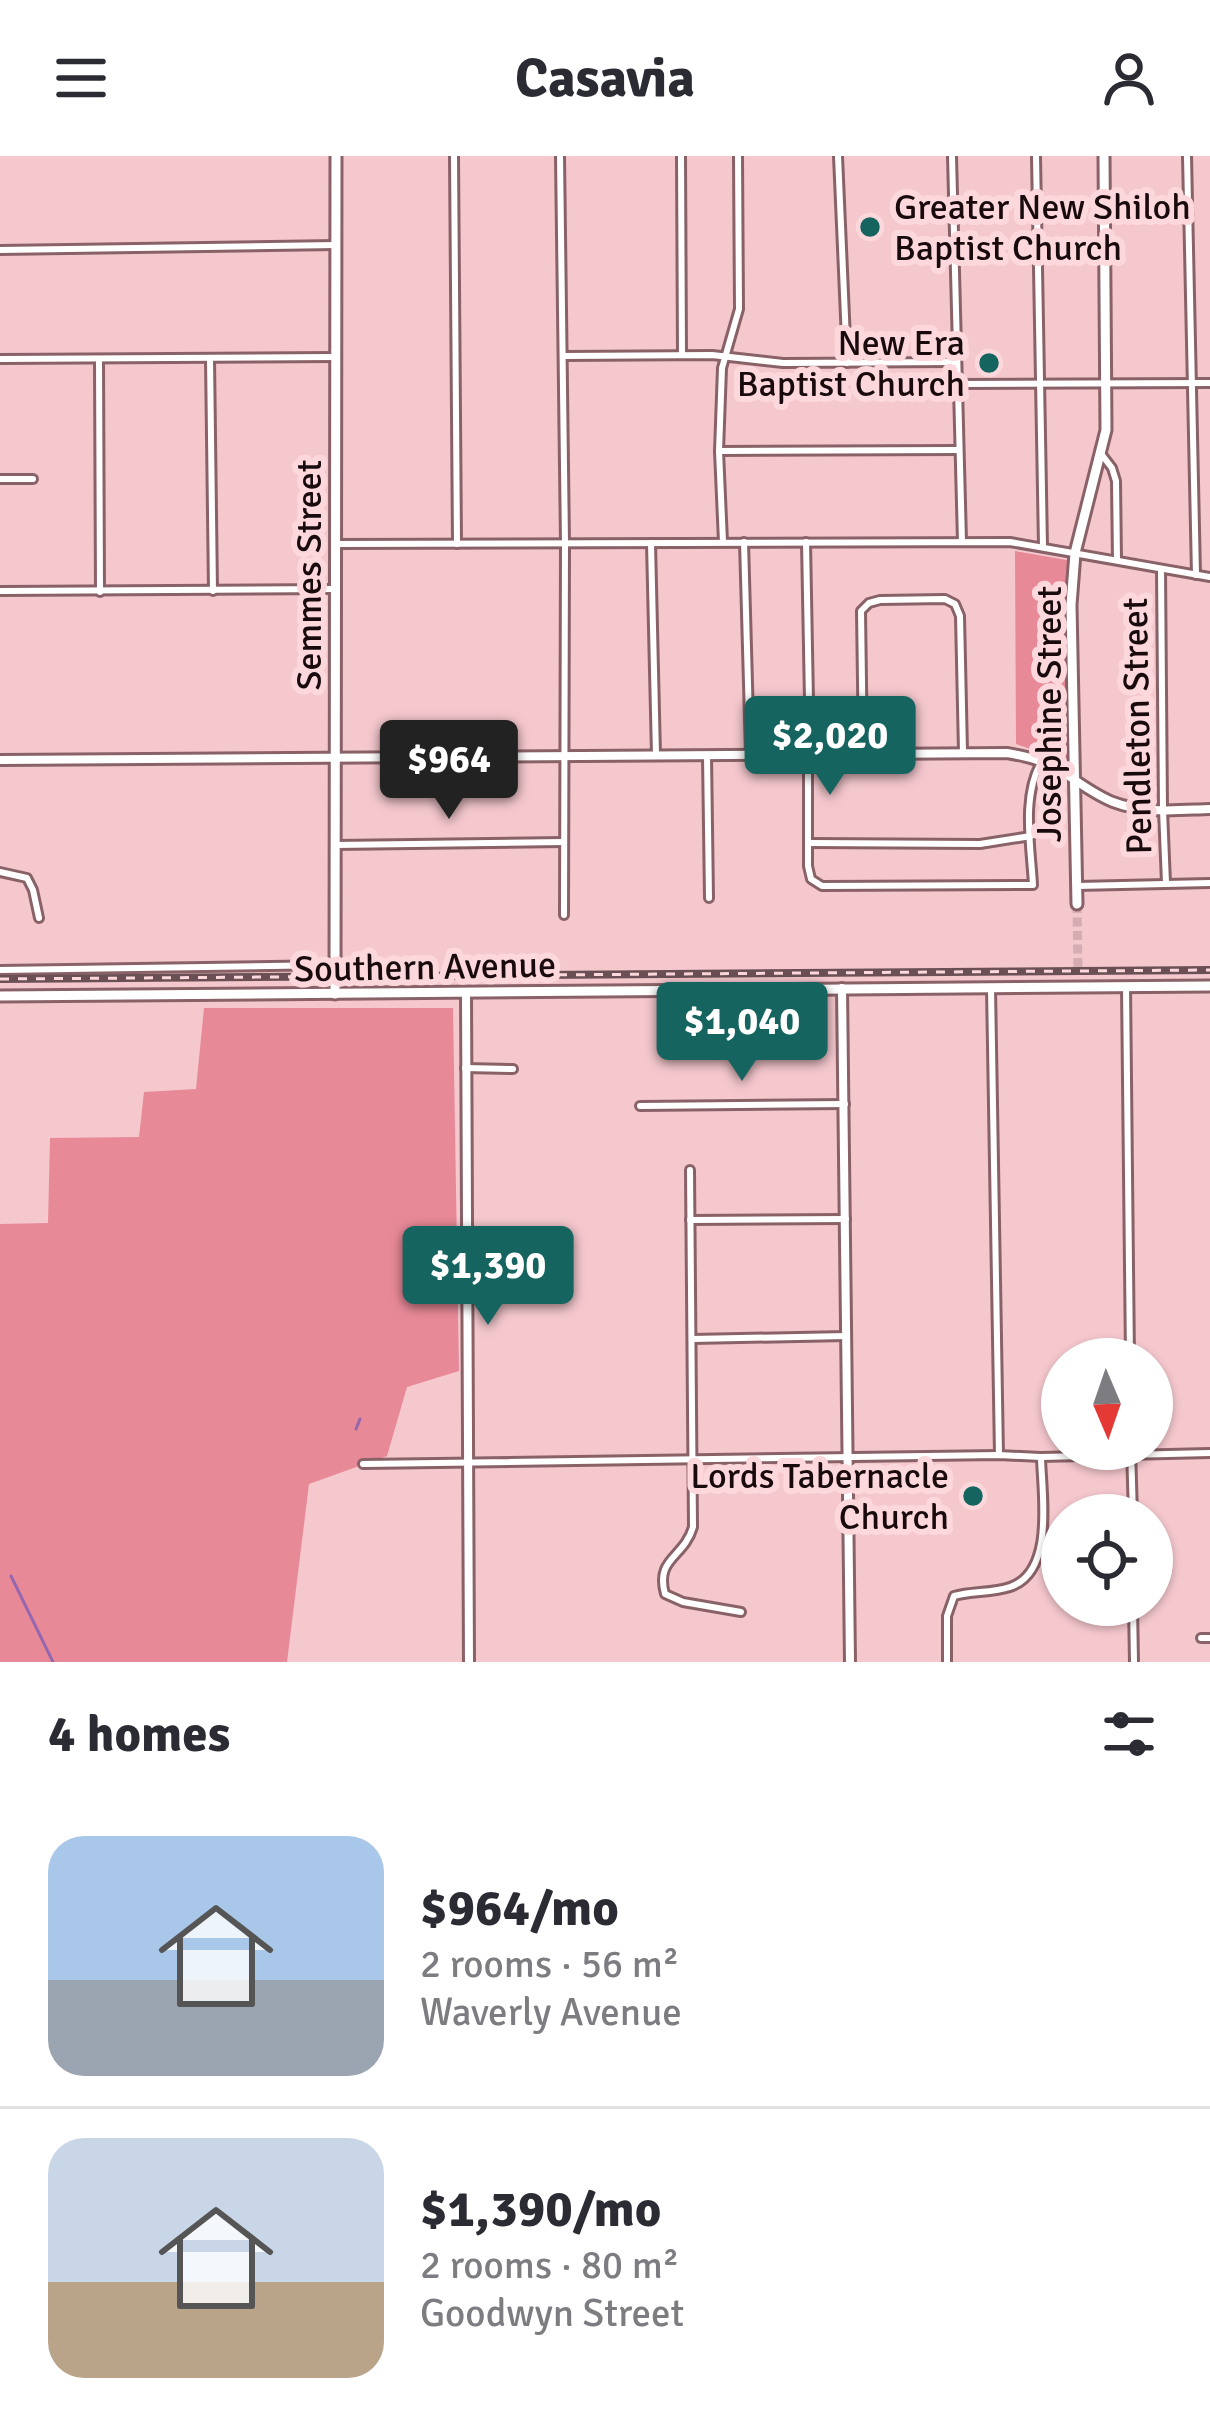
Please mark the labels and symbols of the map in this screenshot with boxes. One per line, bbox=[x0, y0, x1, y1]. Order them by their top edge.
place label: Greater New Shiloh Baptist Church bbox=[894, 185, 1191, 271]
marker: Greater New Shiloh Baptist Church bbox=[857, 214, 883, 240]
place label: New Era Baptist Church bbox=[737, 321, 965, 407]
marker: New Era Baptist Church bbox=[976, 350, 1002, 376]
street label: Semmes Street bbox=[287, 460, 332, 690]
street label: Josephine Street bbox=[1027, 586, 1072, 842]
street label: Pendleton Street bbox=[1113, 597, 1162, 855]
pin: $2,020 bbox=[732, 696, 928, 798]
pin: $964 bbox=[378, 720, 520, 822]
street label: Southern Avenue bbox=[294, 943, 556, 992]
pin: $1,040 bbox=[644, 982, 840, 1084]
pin: $1,390 bbox=[390, 1226, 586, 1328]
north arrow bbox=[1041, 1338, 1173, 1470]
place label: Lords Tabernacle Church bbox=[690, 1454, 949, 1540]
marker: Lords Tabernacle Church bbox=[960, 1483, 986, 1509]

